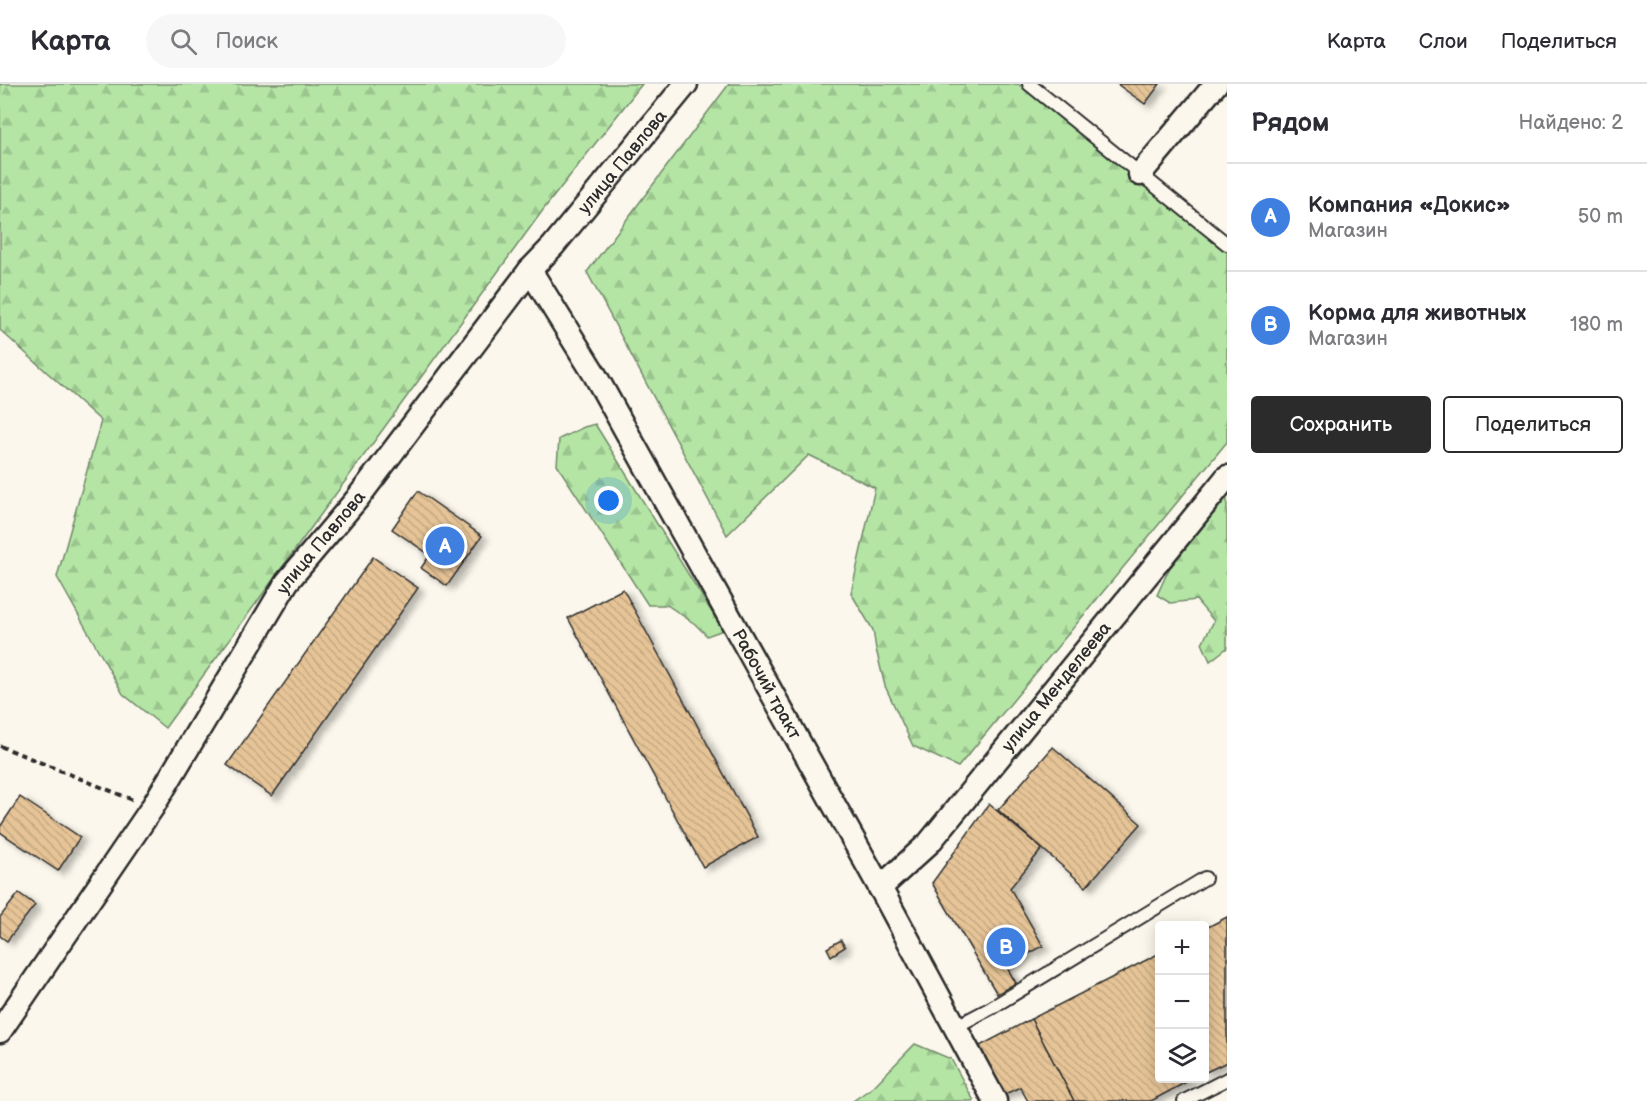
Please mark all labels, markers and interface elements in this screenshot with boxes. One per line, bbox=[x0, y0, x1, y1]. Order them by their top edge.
search box bbox=[146, 14, 566, 68]
text: Карта bbox=[30, 25, 110, 58]
icon: search bbox=[167, 25, 200, 58]
text: Поиск bbox=[215, 28, 278, 55]
text: Карта bbox=[1327, 29, 1386, 54]
text: Слои bbox=[1419, 29, 1468, 54]
text: Поделиться bbox=[1501, 29, 1617, 54]
street label: улица Павлова bbox=[574, 106, 672, 218]
text: Рядом bbox=[1251, 108, 1329, 139]
text: Найдено: 2 bbox=[1519, 111, 1623, 135]
text: Компания «Докис» bbox=[1308, 192, 1511, 219]
text: A bbox=[1264, 205, 1277, 229]
text: 50 m bbox=[1578, 205, 1623, 229]
text: Магазин bbox=[1308, 219, 1388, 243]
text: Корма для животных bbox=[1308, 300, 1526, 327]
text: B bbox=[1263, 313, 1278, 337]
text: 180 m bbox=[1570, 313, 1623, 337]
text: Магазин bbox=[1308, 327, 1388, 351]
button: Сохранить bbox=[1251, 396, 1431, 453]
button: Поделиться bbox=[1443, 396, 1623, 453]
your location bbox=[594, 486, 623, 515]
street label: улица Павлова bbox=[272, 487, 370, 598]
pin: A bbox=[426, 524, 464, 568]
street label: улица Менделеева bbox=[998, 618, 1116, 756]
street label: Рабочий тракт bbox=[727, 625, 806, 744]
map controls bbox=[1155, 921, 1209, 1083]
button: + bbox=[1155, 921, 1209, 975]
pin: B bbox=[986, 924, 1026, 970]
button: − bbox=[1155, 975, 1209, 1029]
button: layers bbox=[1155, 1029, 1209, 1083]

